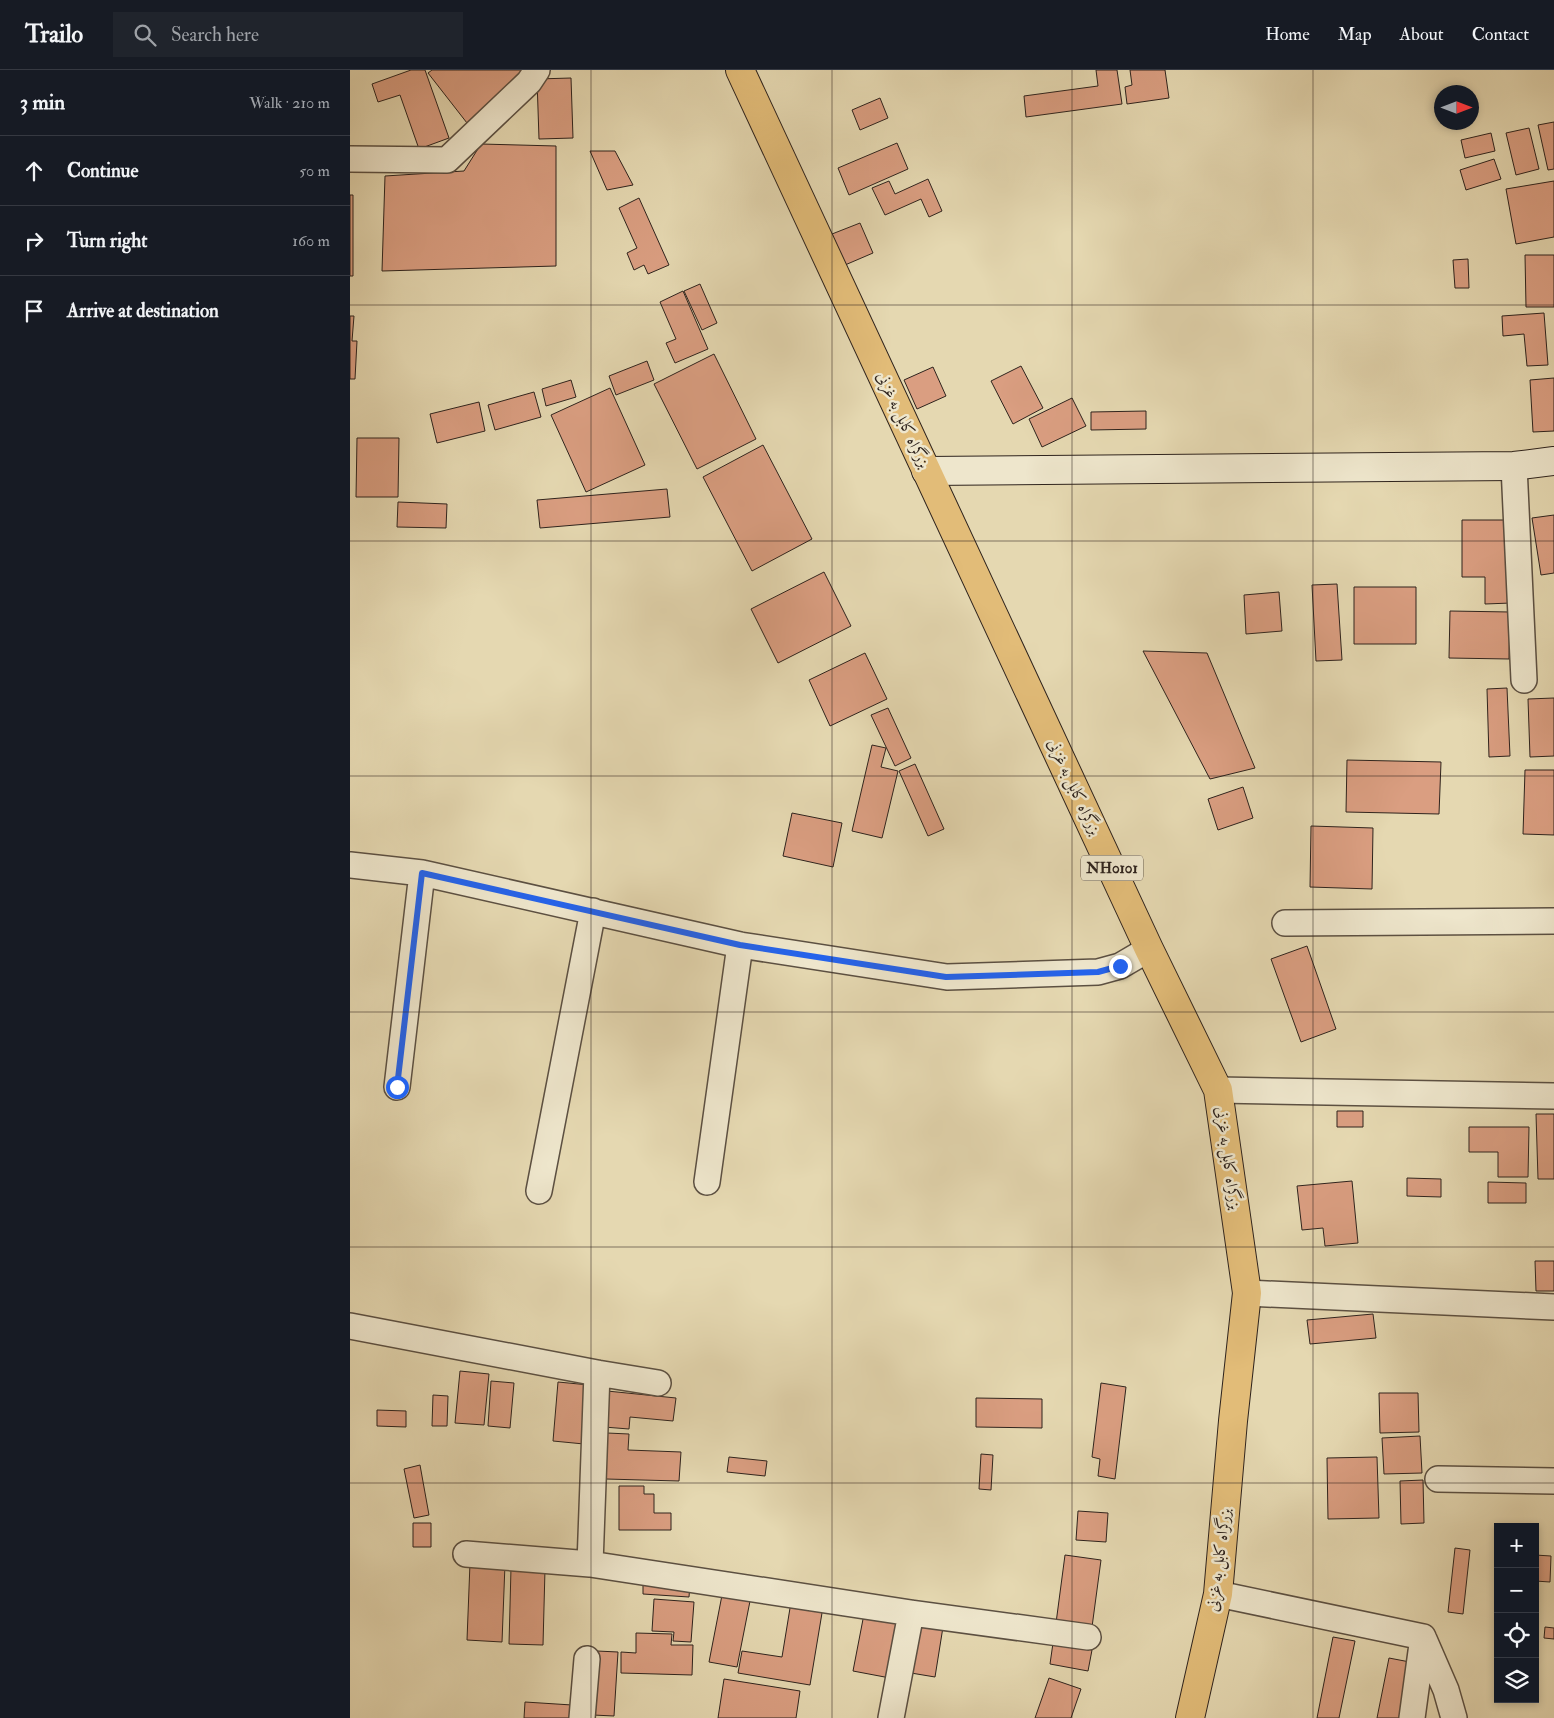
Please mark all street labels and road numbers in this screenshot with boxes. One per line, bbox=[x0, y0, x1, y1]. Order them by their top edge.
street label: بزرگراه کابل به غزنی bbox=[871, 368, 935, 472]
street label: بزرگراه کابل به غزنی bbox=[1042, 735, 1106, 839]
road number: NH0101 bbox=[1081, 856, 1143, 880]
street label: بزرگراه کابل به غزنی bbox=[1210, 1105, 1246, 1211]
street label: بزرگراه کابل به غزنی bbox=[1202, 1507, 1236, 1613]

